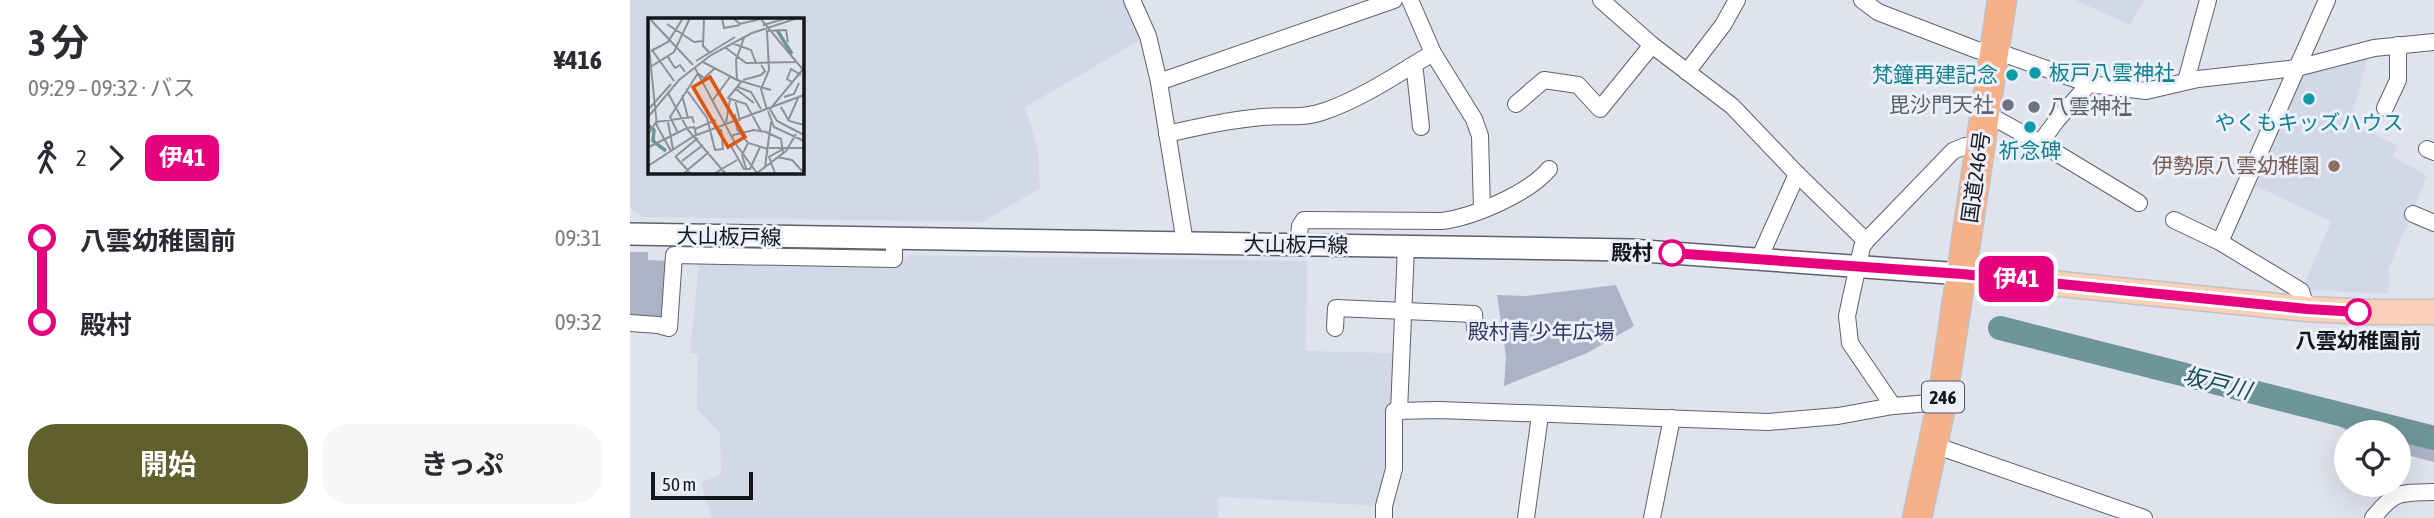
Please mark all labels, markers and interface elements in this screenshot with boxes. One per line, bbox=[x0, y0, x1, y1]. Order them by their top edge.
inset map bbox=[648, 18, 803, 173]
text: 3 分 bbox=[28, 21, 89, 64]
text: ¥416 bbox=[554, 45, 602, 75]
place label: 板戸八雲神社 bbox=[2049, 60, 2175, 84]
place label: 梵鐘再建記念 bbox=[1872, 62, 1998, 86]
marker: 板戸八雲神社 bbox=[2027, 65, 2043, 81]
marker: 梵鐘再建記念 bbox=[2004, 67, 2020, 83]
text: 09:29 – 09:32 · バス bbox=[28, 75, 195, 101]
marker: やくもキッズハウス bbox=[2301, 91, 2317, 107]
place label: 毘沙門天社 bbox=[1889, 92, 1994, 116]
place label: 八雲神社 bbox=[2048, 94, 2132, 118]
marker: 毘沙門天社 bbox=[2000, 97, 2016, 113]
marker: 八雲神社 bbox=[2026, 99, 2042, 115]
place label: やくもキッズハウス bbox=[2215, 110, 2404, 134]
marker: 祈念碑 bbox=[2022, 119, 2038, 135]
street label: 国道246号 bbox=[1957, 129, 1993, 224]
place label: 祈念碑 bbox=[1999, 138, 2062, 162]
icon: walk bbox=[28, 139, 66, 177]
icon: forward bbox=[97, 139, 135, 177]
text: 伊41 bbox=[159, 144, 205, 171]
text: 2 bbox=[76, 145, 87, 171]
place label: 伊勢原八雲幼稚園 bbox=[2152, 153, 2320, 177]
marker: 伊勢原八雲幼稚園 bbox=[2326, 158, 2342, 174]
street label: 大山板戸線 bbox=[676, 223, 782, 249]
text: 09:31 bbox=[555, 225, 602, 251]
text: 八雲幼稚園前 bbox=[80, 226, 236, 256]
street label: 大山板戸線 bbox=[1243, 231, 1349, 257]
place label: 殿村 bbox=[1611, 240, 1653, 264]
marker: 殿村 bbox=[1659, 240, 1685, 266]
line badge: 伊41 bbox=[1976, 256, 2056, 302]
text: 伊41 bbox=[1993, 265, 2039, 292]
marker: 八雲幼稚園前 bbox=[2345, 299, 2371, 325]
text: 09:32 bbox=[555, 309, 602, 335]
text: 殿村 bbox=[80, 310, 132, 340]
park label: 殿村青少年広場 bbox=[1468, 319, 1615, 343]
place label: 八雲幼稚園前 bbox=[2295, 328, 2421, 352]
water label: 坂戸川 bbox=[2180, 362, 2257, 405]
road number: 246 bbox=[1922, 382, 1964, 412]
map controls bbox=[2334, 420, 2411, 497]
button: locate bbox=[2334, 420, 2411, 497]
button: 開始 bbox=[28, 424, 308, 504]
button: きっぷ bbox=[322, 424, 602, 504]
scale bar bbox=[651, 469, 752, 501]
text: 50 m bbox=[662, 473, 696, 495]

